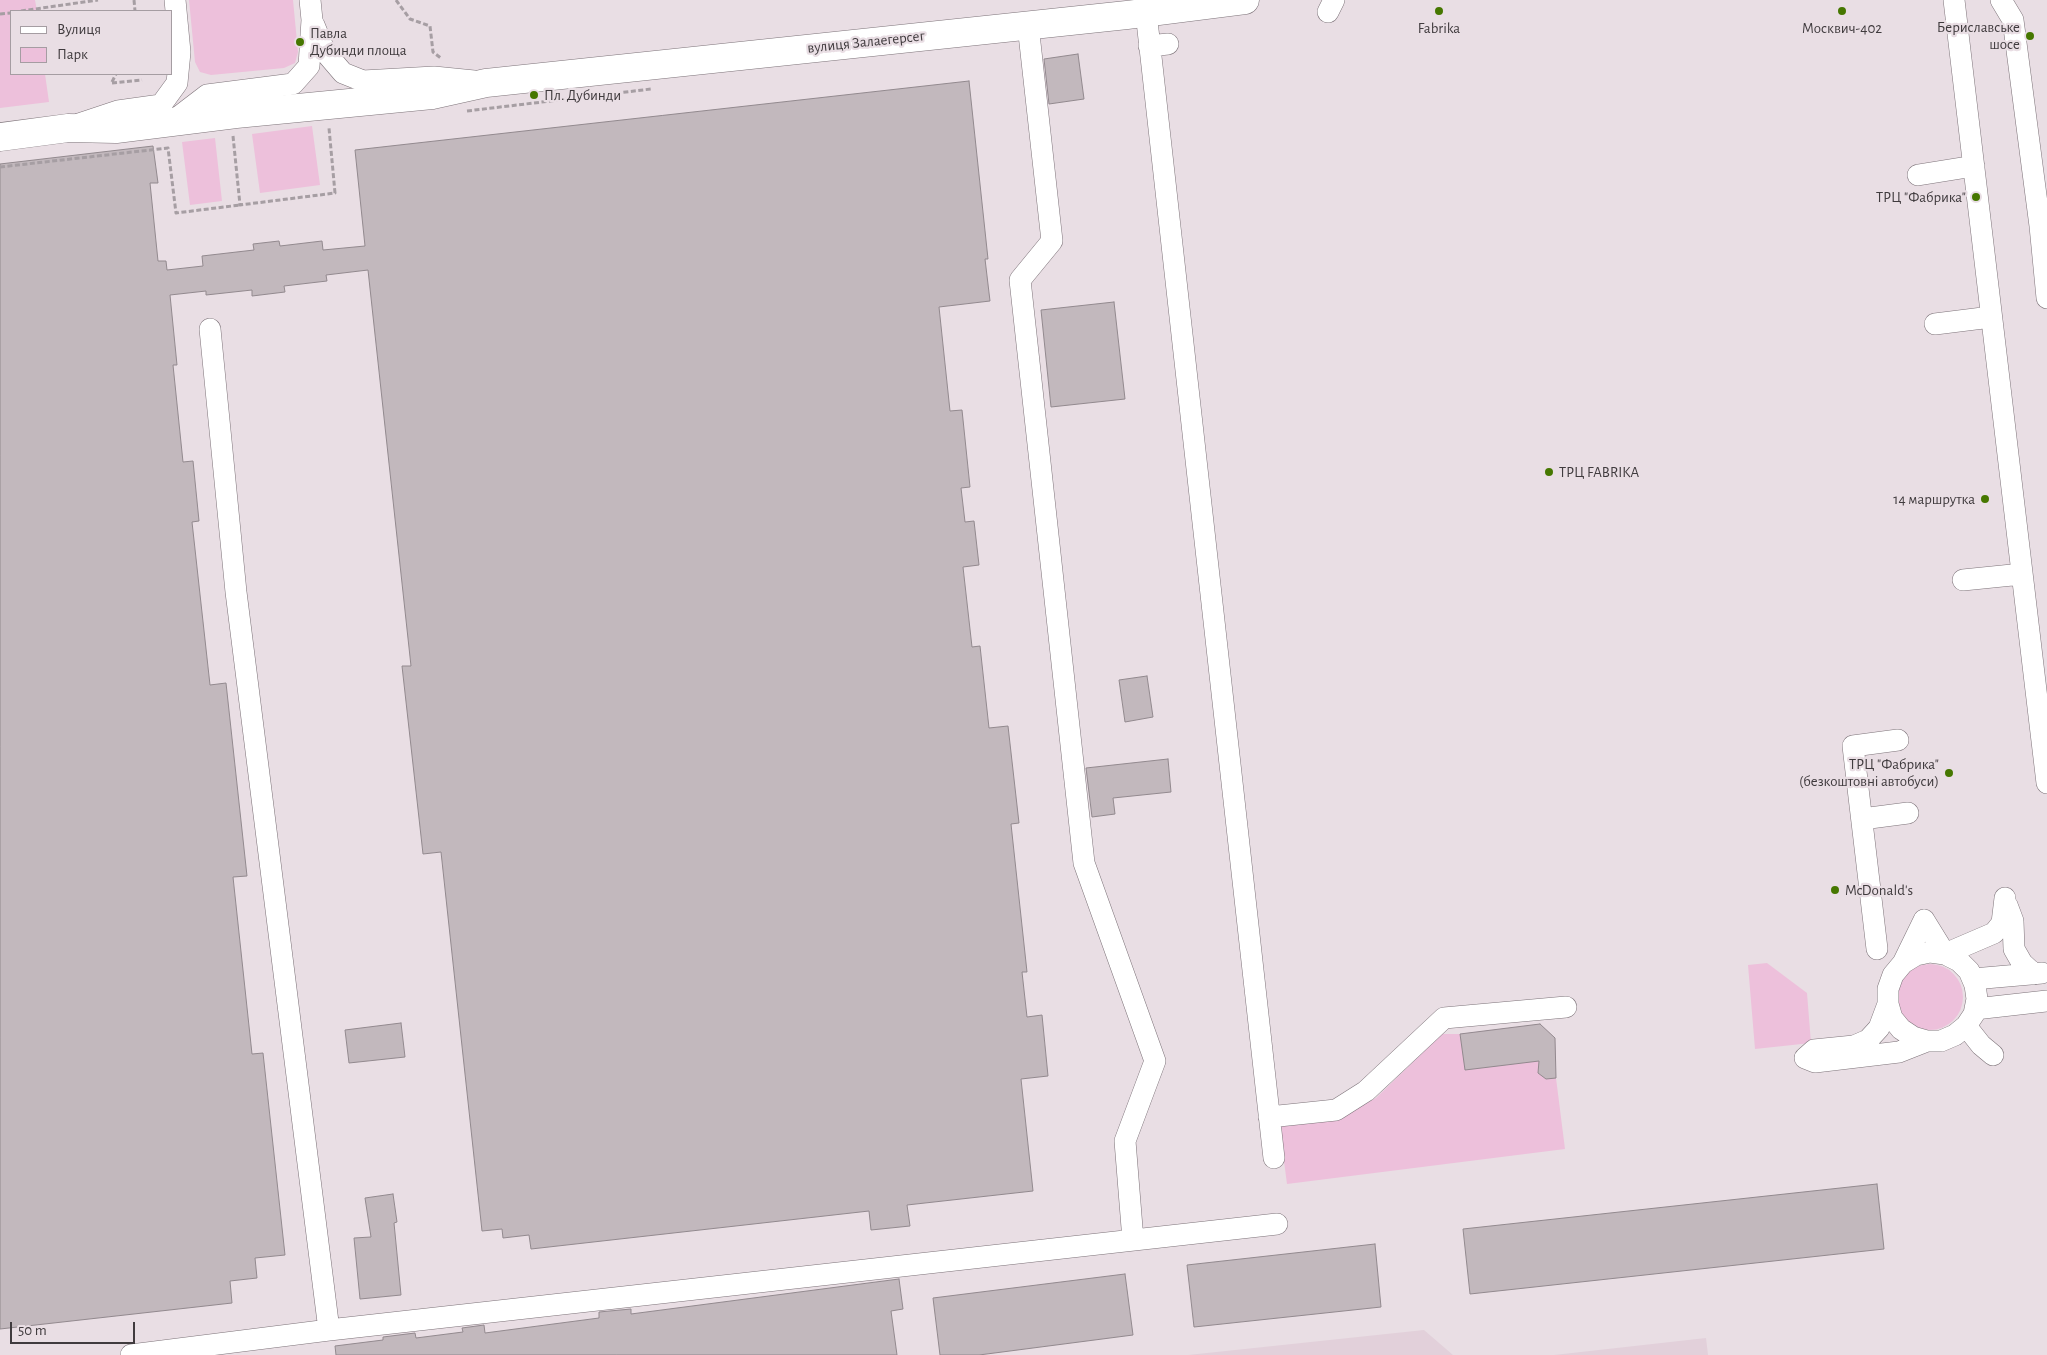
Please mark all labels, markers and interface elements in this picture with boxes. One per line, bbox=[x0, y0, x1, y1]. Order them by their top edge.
marker: Fabrika bbox=[1433, 5, 1445, 17]
marker: Москвич-402 bbox=[1836, 5, 1848, 17]
legend bbox=[10, 10, 172, 75]
place label: Бериславське шосе bbox=[1937, 18, 2020, 53]
place label: Fabrika bbox=[1418, 19, 1460, 37]
place label: Москвич-402 bbox=[1802, 19, 1882, 37]
text: Вулиця bbox=[57, 22, 101, 37]
place label: Павла Дубинди площа bbox=[310, 24, 407, 59]
street label: вулиця Залаегерсег bbox=[806, 27, 926, 57]
marker: Бериславське шосе bbox=[2024, 30, 2036, 42]
marker: Павла Дубинди площа bbox=[294, 36, 306, 48]
text: Парк bbox=[57, 47, 88, 62]
place label: Пл. Дубинди bbox=[544, 86, 621, 104]
marker: Пл. Дубинди bbox=[528, 89, 540, 101]
place label: ТРЦ "Фабрика" bbox=[1876, 188, 1966, 206]
marker: ТРЦ "Фабрика" bbox=[1970, 191, 1982, 203]
place label: ТРЦ FABRIKA bbox=[1559, 463, 1639, 481]
marker: ТРЦ FABRIKA bbox=[1543, 466, 1555, 478]
place label: 14 маршрутка bbox=[1893, 490, 1975, 508]
marker: 14 маршрутка bbox=[1979, 493, 1991, 505]
place label: ТРЦ "Фабрика" (безкоштовні автобуси) bbox=[1799, 755, 1939, 790]
marker: ТРЦ "Фабрика" (безкоштовні автобуси) bbox=[1943, 767, 1955, 779]
place label: McDonald's bbox=[1845, 881, 1913, 899]
marker: McDonald's bbox=[1829, 884, 1841, 896]
scale bar bbox=[12, 1312, 138, 1344]
text: 50 m bbox=[18, 1323, 47, 1338]

